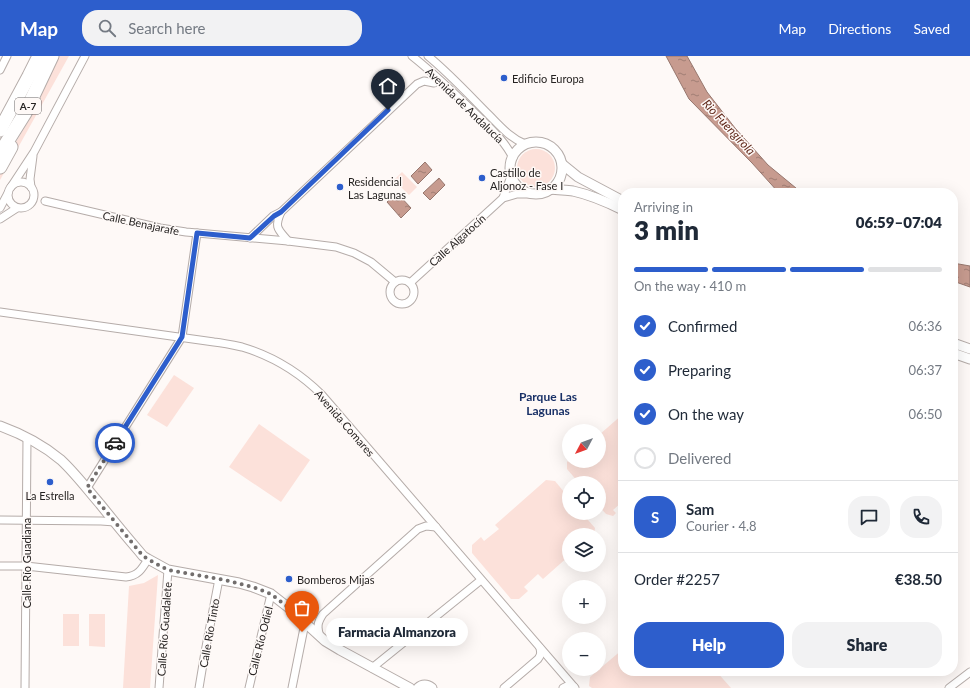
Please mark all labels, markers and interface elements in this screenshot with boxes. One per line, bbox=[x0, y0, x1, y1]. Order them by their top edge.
search box bbox=[82, 10, 362, 46]
text: Map bbox=[20, 17, 58, 40]
icon: search bbox=[96, 17, 118, 39]
text: Search here bbox=[128, 19, 206, 37]
text: Map bbox=[779, 20, 806, 37]
text: Directions bbox=[828, 20, 891, 37]
text: Saved bbox=[913, 20, 950, 37]
street label: Avenida de Andalucía bbox=[423, 64, 507, 146]
pin bbox=[371, 69, 405, 110]
place label: Edificio Europa bbox=[512, 72, 584, 85]
marker: Edificio Europa bbox=[499, 73, 509, 83]
icon: home bbox=[377, 75, 399, 97]
water label: Rio Fuengirola bbox=[699, 96, 759, 158]
road number: A-7 bbox=[15, 98, 41, 114]
place label: Castillo de Aljonoz - Fase I bbox=[490, 166, 563, 192]
marker: Castillo de Aljonoz - Fase I bbox=[477, 173, 487, 183]
place label: Residencial Las Lagunas bbox=[348, 175, 406, 201]
marker: Residencial Las Lagunas bbox=[335, 182, 345, 192]
text: Arriving in bbox=[634, 199, 693, 215]
street label: Calle Benajarafe bbox=[102, 209, 181, 238]
street label: Calle Algatocín bbox=[426, 211, 488, 269]
text: 06:59–07:04 bbox=[856, 213, 942, 231]
text: 3 min bbox=[634, 214, 699, 246]
text: On the way · 410 m bbox=[634, 278, 746, 294]
icon: check bbox=[634, 315, 656, 337]
text: Confirmed bbox=[668, 317, 737, 335]
text: 06:36 bbox=[909, 318, 942, 334]
icon: check bbox=[634, 359, 656, 381]
text: Preparing bbox=[668, 361, 731, 379]
text: 06:37 bbox=[909, 362, 942, 378]
street label: Avenida Comares bbox=[313, 387, 378, 459]
district label: Parque Las Lagunas bbox=[519, 389, 577, 418]
icon: check bbox=[634, 403, 656, 425]
text: On the way bbox=[668, 405, 744, 423]
text: 06:50 bbox=[909, 406, 942, 422]
courier bbox=[95, 423, 135, 463]
north arrow bbox=[562, 424, 606, 468]
map controls bbox=[562, 424, 606, 676]
icon: car bbox=[104, 432, 126, 454]
text: Delivered bbox=[668, 449, 731, 467]
button: locate bbox=[562, 476, 606, 520]
marker: La Estrella bbox=[45, 477, 55, 487]
place label: La Estrella bbox=[25, 489, 75, 502]
button: chat bbox=[848, 496, 890, 538]
button: phone bbox=[900, 496, 942, 538]
text: Sam bbox=[686, 500, 714, 518]
text: S bbox=[651, 508, 659, 526]
street label: Calle Río Guadiana bbox=[20, 518, 33, 608]
text: Courier · 4.8 bbox=[686, 518, 757, 534]
button: layers bbox=[562, 528, 606, 572]
text: Order #2257 bbox=[634, 570, 720, 588]
text: €38.50 bbox=[895, 570, 942, 588]
place label: Bomberos Mijas bbox=[297, 573, 375, 586]
marker: Bomberos Mijas bbox=[284, 574, 294, 584]
button: + bbox=[562, 580, 606, 624]
street label: Calle Río Guadalete bbox=[154, 581, 174, 677]
pin bbox=[285, 591, 319, 632]
street label: Calle Río Tinto bbox=[197, 597, 221, 669]
icon: bag bbox=[291, 597, 313, 619]
street label: Calle Río Odiel bbox=[245, 605, 275, 677]
callout: Farmacia Almanzora bbox=[326, 618, 468, 646]
button: Help bbox=[634, 622, 784, 668]
button: Share bbox=[792, 622, 942, 668]
text: Farmacia Almanzora bbox=[338, 624, 456, 640]
button: − bbox=[562, 632, 606, 676]

